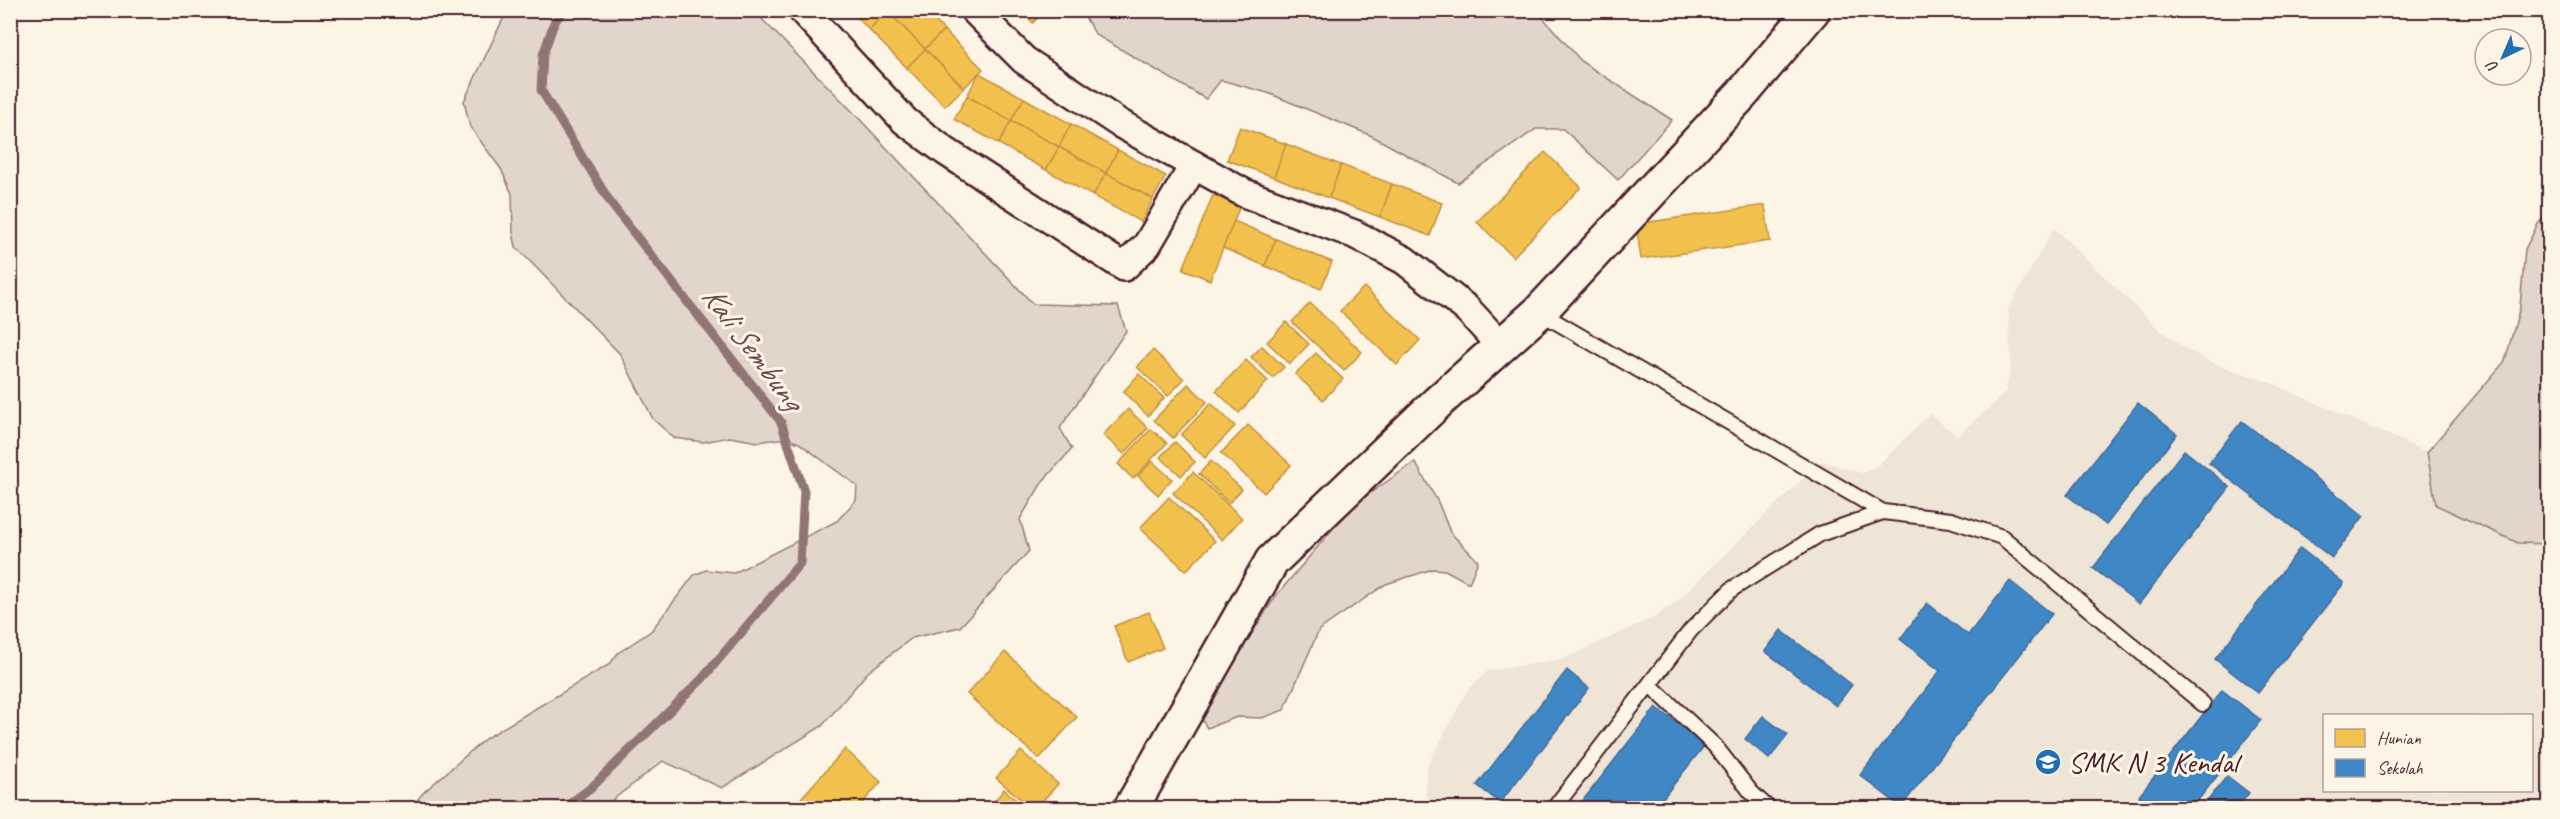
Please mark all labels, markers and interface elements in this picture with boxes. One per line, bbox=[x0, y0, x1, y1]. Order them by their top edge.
north arrow bbox=[2473, 27, 2533, 87]
text: U bbox=[2481, 55, 2503, 77]
water label: Kali Sembung bbox=[693, 277, 815, 421]
legend bbox=[2323, 714, 2533, 792]
text: Hunian bbox=[2377, 727, 2422, 749]
place label: SMK N 3 Kendal bbox=[2068, 743, 2243, 781]
school or university icon: SMK N 3 Kendal bbox=[2033, 747, 2063, 777]
text: Sekolah bbox=[2377, 757, 2424, 779]

